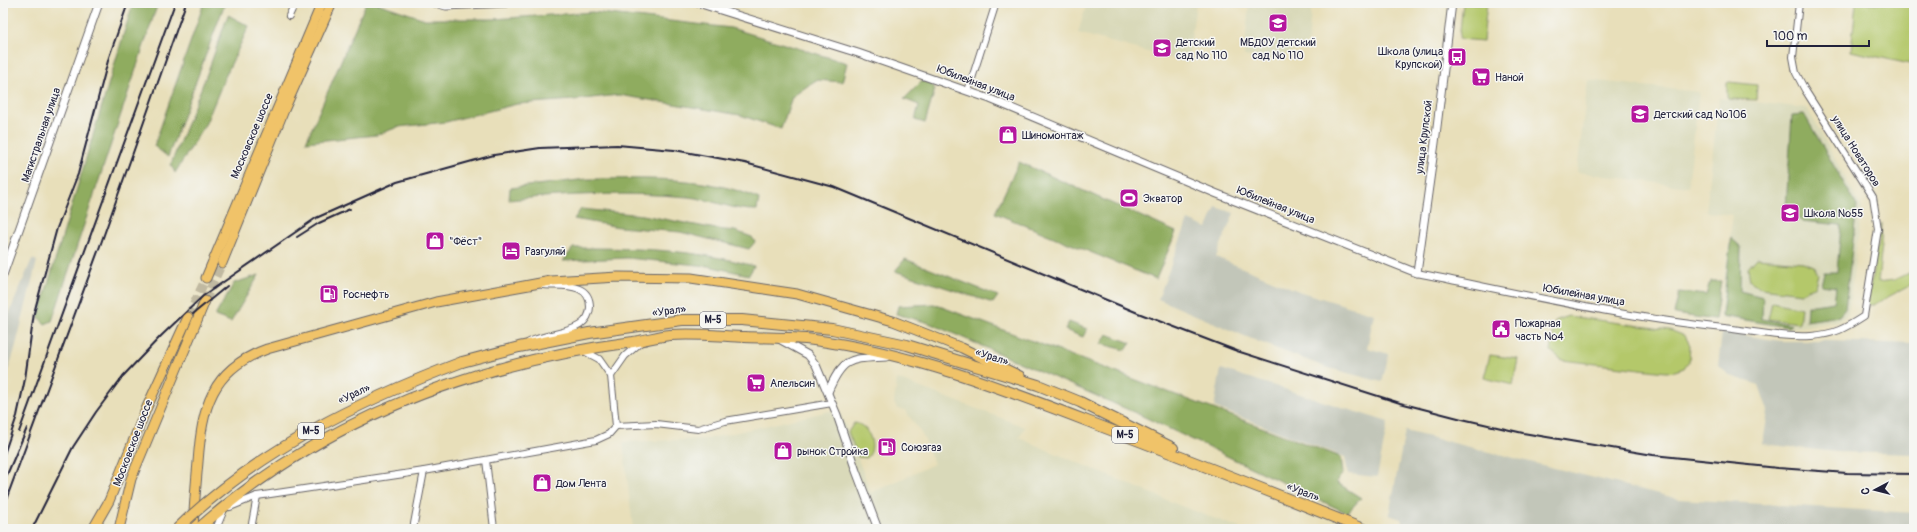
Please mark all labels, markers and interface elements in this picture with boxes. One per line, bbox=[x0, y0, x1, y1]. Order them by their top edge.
school or university icon: МБДОУ детский сад № 110 bbox=[1267, 12, 1289, 34]
scale bar bbox=[1767, 22, 1869, 48]
text: 100 m bbox=[1773, 29, 1808, 44]
place label: Детский сад № 110 bbox=[1175, 36, 1228, 62]
place label: МБДОУ детский сад № 110 bbox=[1240, 36, 1316, 62]
school or university icon: Детский сад № 110 bbox=[1151, 37, 1173, 59]
place label: Школа (улица Крупской) bbox=[1378, 45, 1443, 71]
bus stop icon: Школа (улица Крупской) bbox=[1446, 46, 1468, 68]
street label: Юбилейная улица bbox=[935, 62, 1017, 104]
supermarket icon: Наной bbox=[1470, 66, 1492, 88]
place label: Наной bbox=[1495, 71, 1524, 84]
street label: Магистральная улица bbox=[19, 86, 63, 184]
street label: Московское шоссе bbox=[228, 91, 276, 181]
street label: улица Крупской bbox=[1413, 99, 1435, 176]
school or university icon: Детский сад №106 bbox=[1629, 103, 1651, 125]
place label: Детский сад №106 bbox=[1653, 108, 1747, 121]
street label: улица Новаторов bbox=[1828, 112, 1883, 189]
shop icon: Шиномонтаж bbox=[997, 124, 1019, 146]
place label: Шиномонтаж bbox=[1022, 129, 1084, 142]
street label: Юбилейная улица bbox=[1235, 183, 1317, 227]
sports icon: Экватор bbox=[1118, 187, 1140, 209]
place label: Экватор bbox=[1143, 192, 1182, 205]
school or university icon: Школа №55 bbox=[1779, 202, 1801, 224]
place label: Школа №55 bbox=[1804, 207, 1863, 220]
shop icon: "Фёст" bbox=[424, 230, 446, 252]
place label: "Фёст" bbox=[449, 235, 482, 248]
hotel icon: Разгуляй bbox=[500, 240, 522, 262]
place label: Разгуляй bbox=[525, 245, 566, 258]
street label: Юбилейная улица bbox=[1542, 281, 1626, 309]
fuel station icon: Роснефть bbox=[318, 283, 340, 305]
place label: Роснефть bbox=[343, 288, 389, 301]
street label: «Урал» bbox=[651, 302, 687, 320]
road number: М-5 bbox=[700, 312, 726, 328]
place label: Пожарная часть №4 bbox=[1515, 317, 1564, 343]
public building icon: Пожарная часть №4 bbox=[1490, 318, 1512, 340]
street label: «Урал» bbox=[974, 346, 1010, 369]
supermarket icon: Апельсин bbox=[745, 372, 767, 394]
place label: Апельсин bbox=[770, 377, 815, 390]
street label: «Урал» bbox=[336, 381, 372, 407]
street label: Московское шоссе bbox=[111, 397, 156, 488]
road number: М-5 bbox=[298, 423, 324, 439]
road number: М-5 bbox=[1112, 427, 1138, 443]
fuel station icon: Союзгаз bbox=[876, 436, 898, 458]
shop icon: рынок Стройка bbox=[772, 440, 794, 462]
place label: Союзгаз bbox=[901, 441, 942, 454]
place label: рынок Стройка bbox=[797, 445, 868, 458]
north arrow bbox=[1855, 470, 1895, 510]
shop icon: Дом Лента bbox=[531, 472, 553, 494]
place label: Дом Лента bbox=[555, 477, 606, 490]
street label: «Урал» bbox=[1285, 480, 1321, 505]
text: С bbox=[1859, 487, 1872, 495]

